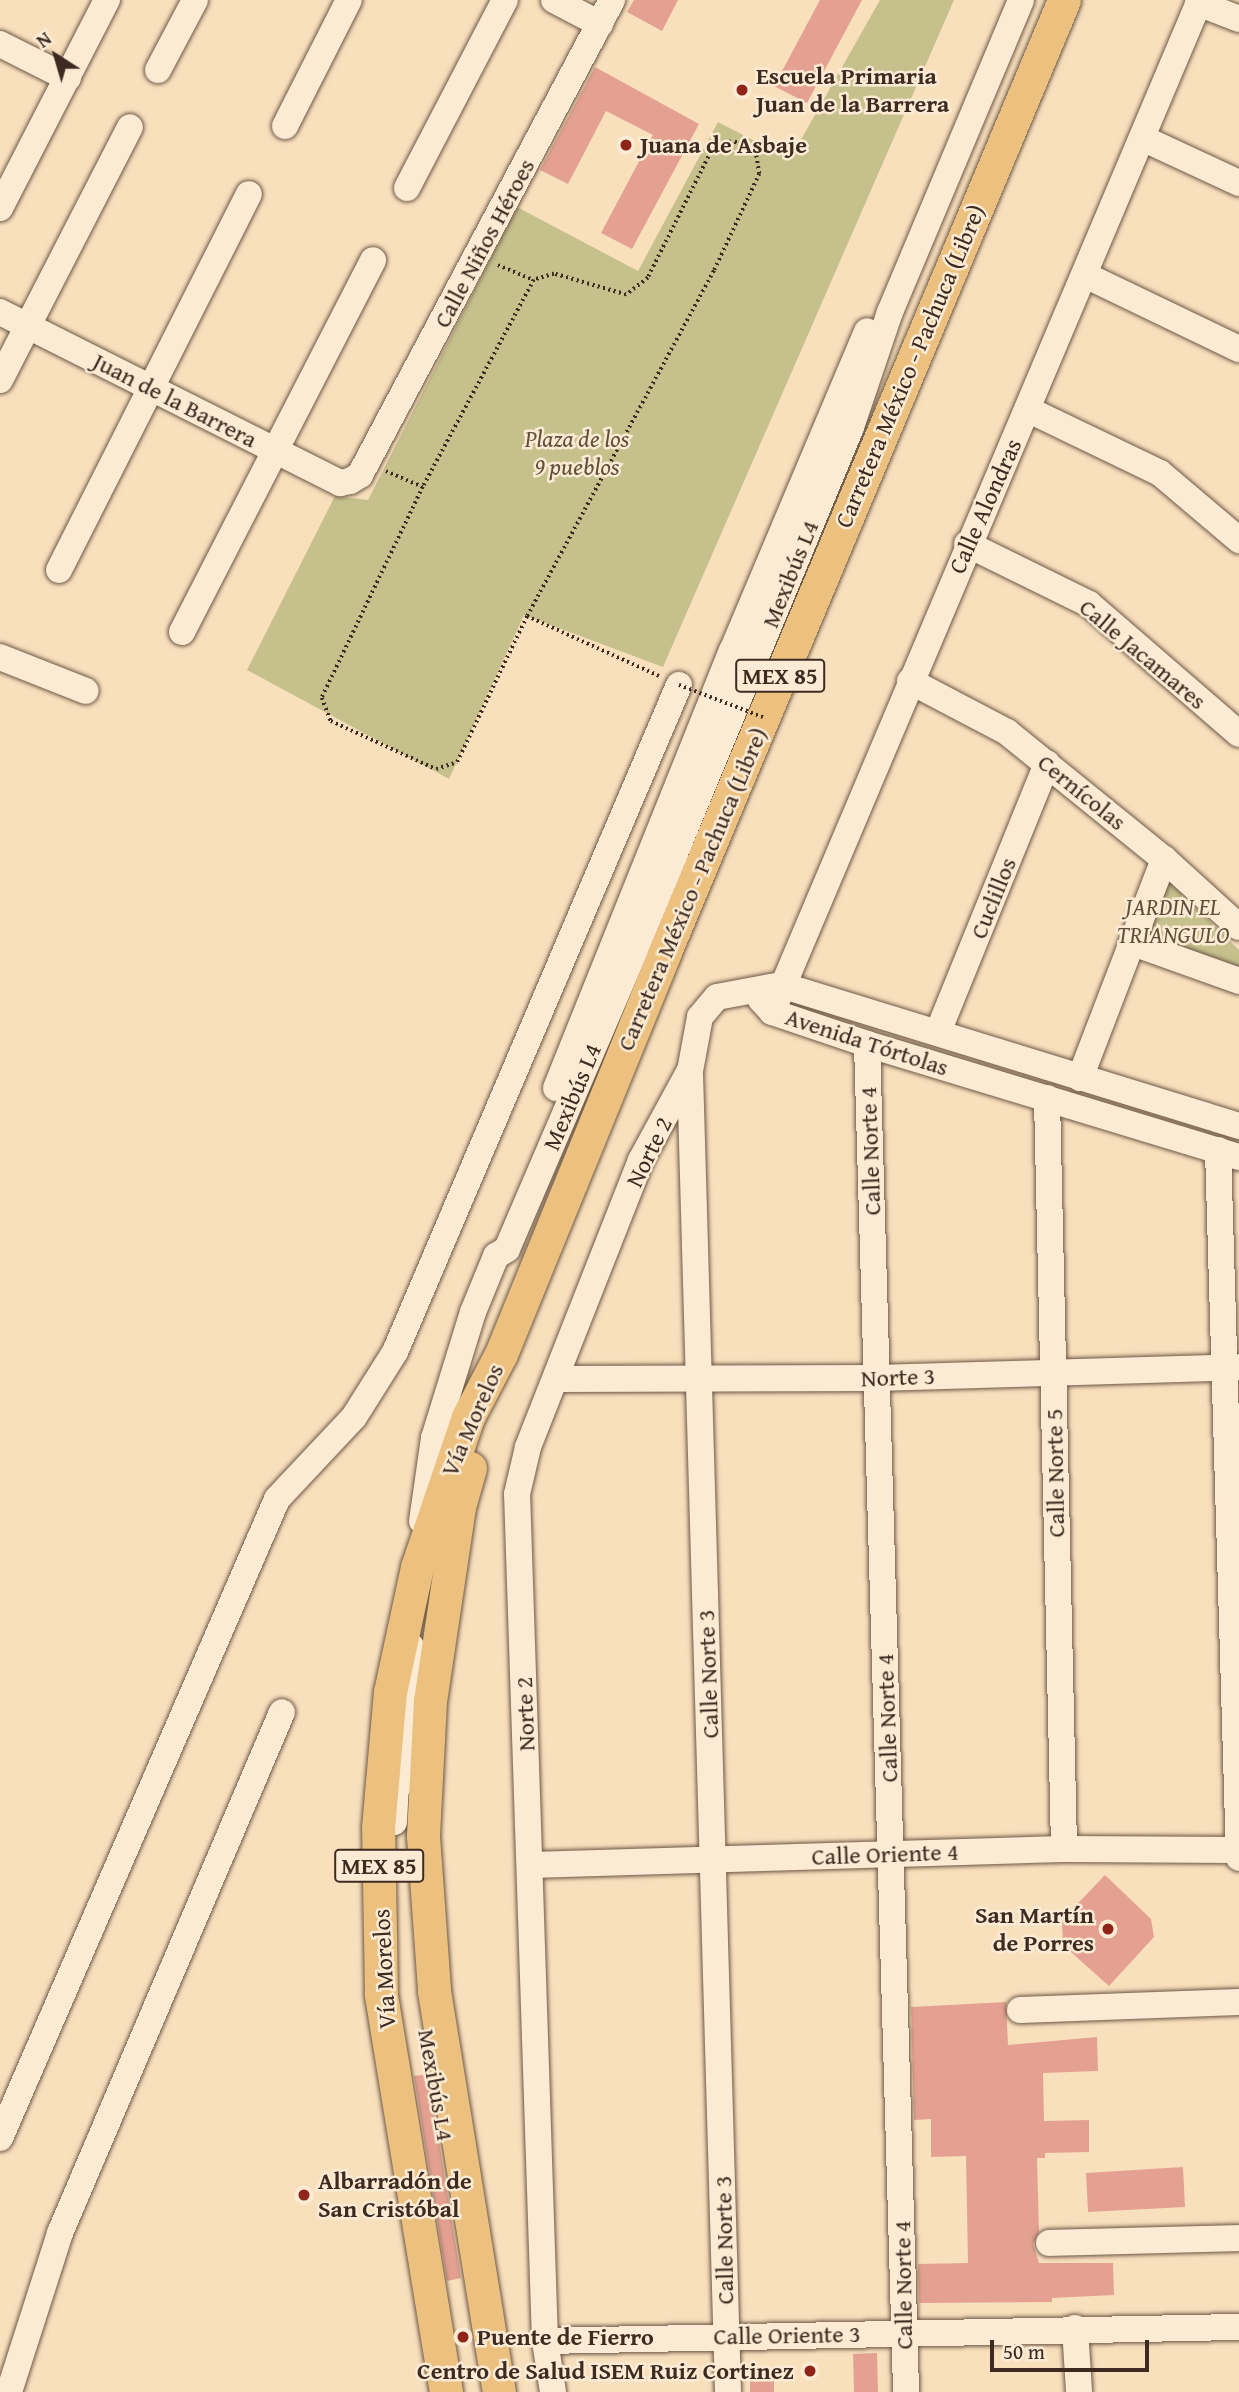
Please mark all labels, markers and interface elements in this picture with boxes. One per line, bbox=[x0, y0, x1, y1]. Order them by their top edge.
north arrow bbox=[21, 21, 91, 91]
text: N bbox=[30, 24, 57, 54]
place label: Escuela Primaria Juan de la Barrera bbox=[756, 62, 949, 118]
marker: Escuela Primaria Juan de la Barrera bbox=[734, 82, 750, 98]
place label: Juana de Asbaje bbox=[640, 131, 807, 159]
marker: Juana de Asbaje bbox=[618, 137, 634, 153]
street label: Calle Niños Héroes bbox=[427, 154, 541, 332]
street label: Carretera México - Pachuca (Libre) bbox=[829, 200, 991, 532]
street label: Juan de la Barrera bbox=[88, 346, 262, 454]
park label: Plaza de los 9 pueblos bbox=[525, 425, 629, 481]
street label: Calle Alondras bbox=[942, 434, 1028, 578]
street label: Mexibús L4 bbox=[755, 516, 825, 632]
street label: Calle Jacamares bbox=[1074, 593, 1212, 715]
road number: MEX 85 bbox=[734, 656, 826, 696]
street label: Carretera México - Pachuca (Libre) bbox=[611, 723, 773, 1055]
street label: Cernícolas bbox=[1032, 748, 1132, 836]
street label: Cuclillos bbox=[964, 853, 1022, 943]
park label: JARDIN EL TRIANGULO bbox=[1117, 893, 1229, 949]
street label: Avenida Tórtolas bbox=[782, 1002, 952, 1082]
street label: Mexibús L4 bbox=[537, 1039, 607, 1155]
street label: Calle Norte 4 bbox=[853, 1086, 887, 1216]
street label: Norte 2 bbox=[620, 1112, 678, 1192]
street label: Vía Morelos bbox=[434, 1359, 510, 1481]
street label: Norte 3 bbox=[860, 1361, 936, 1393]
street label: Calle Norte 5 bbox=[1039, 1408, 1071, 1538]
street label: Calle Norte 3 bbox=[691, 1609, 725, 1739]
street label: Calle Norte 4 bbox=[870, 1653, 904, 1783]
street label: Norte 2 bbox=[509, 1676, 541, 1752]
street label: Calle Oriente 4 bbox=[811, 1837, 959, 1871]
road number: MEX 85 bbox=[334, 1846, 424, 1885]
place label: San Martín de Porres bbox=[975, 1901, 1094, 1957]
street label: Vía Morelos bbox=[366, 1908, 402, 2030]
marker: San Martín de Porres bbox=[1100, 1921, 1116, 1937]
street label: Mexibús L4 bbox=[412, 2027, 460, 2143]
place label: Albarradón de San Cristóbal bbox=[318, 2167, 472, 2223]
street label: Calle Norte 3 bbox=[708, 2175, 740, 2305]
marker: Albarradón de San Cristóbal bbox=[296, 2187, 312, 2203]
street label: Calle Norte 4 bbox=[887, 2220, 919, 2350]
street label: Calle Oriente 3 bbox=[713, 2319, 861, 2351]
place label: Puente de Fierro bbox=[477, 2323, 654, 2351]
scale bar bbox=[994, 2326, 1153, 2370]
marker: Puente de Fierro bbox=[455, 2329, 471, 2345]
text: 50 m bbox=[1003, 2336, 1045, 2367]
place label: Centro de Salud ISEM Ruiz Cortinez bbox=[417, 2357, 794, 2385]
marker: Centro de Salud ISEM Ruiz Cortinez bbox=[800, 2361, 820, 2381]

